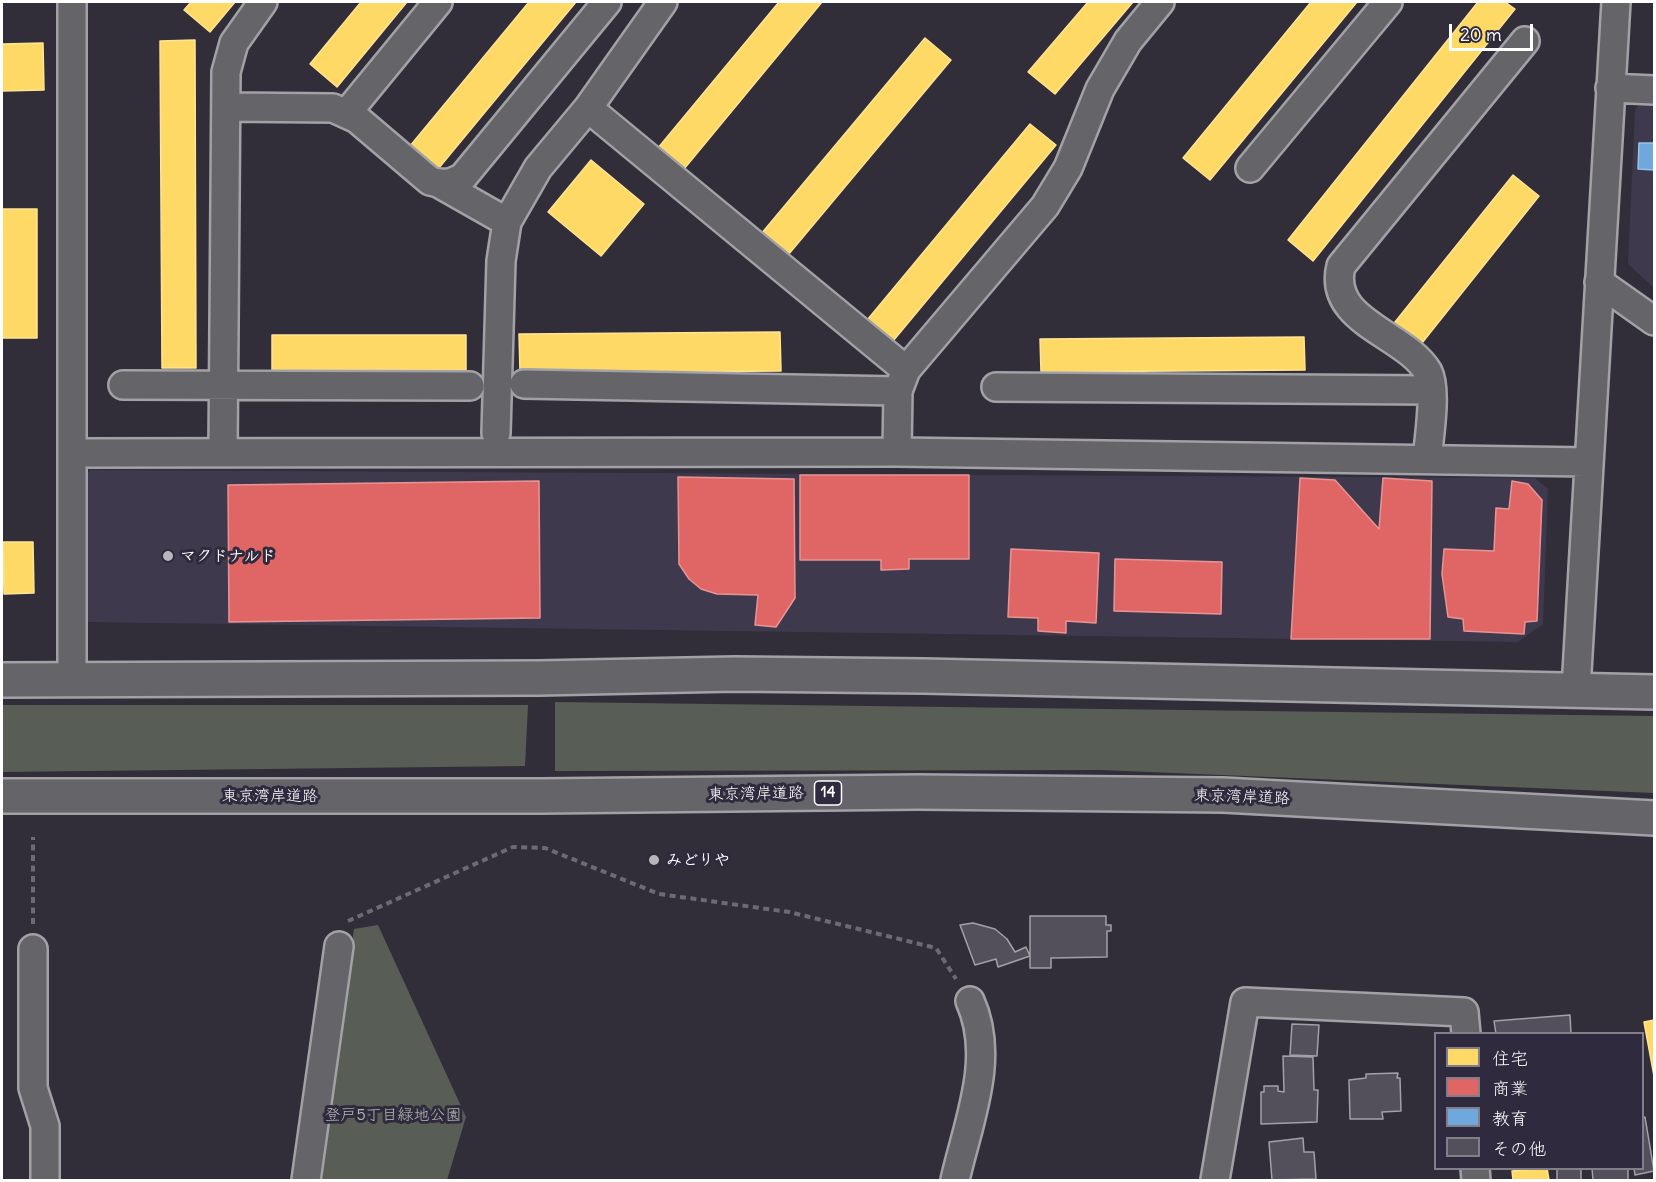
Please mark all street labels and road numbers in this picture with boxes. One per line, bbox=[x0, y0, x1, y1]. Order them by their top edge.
road number: 14 bbox=[814, 781, 842, 805]
street label: 東京湾岸道路 bbox=[708, 784, 804, 804]
street label: 東京湾岸道路 bbox=[222, 786, 318, 806]
street label: 東京湾岸道路 bbox=[1194, 786, 1290, 808]

